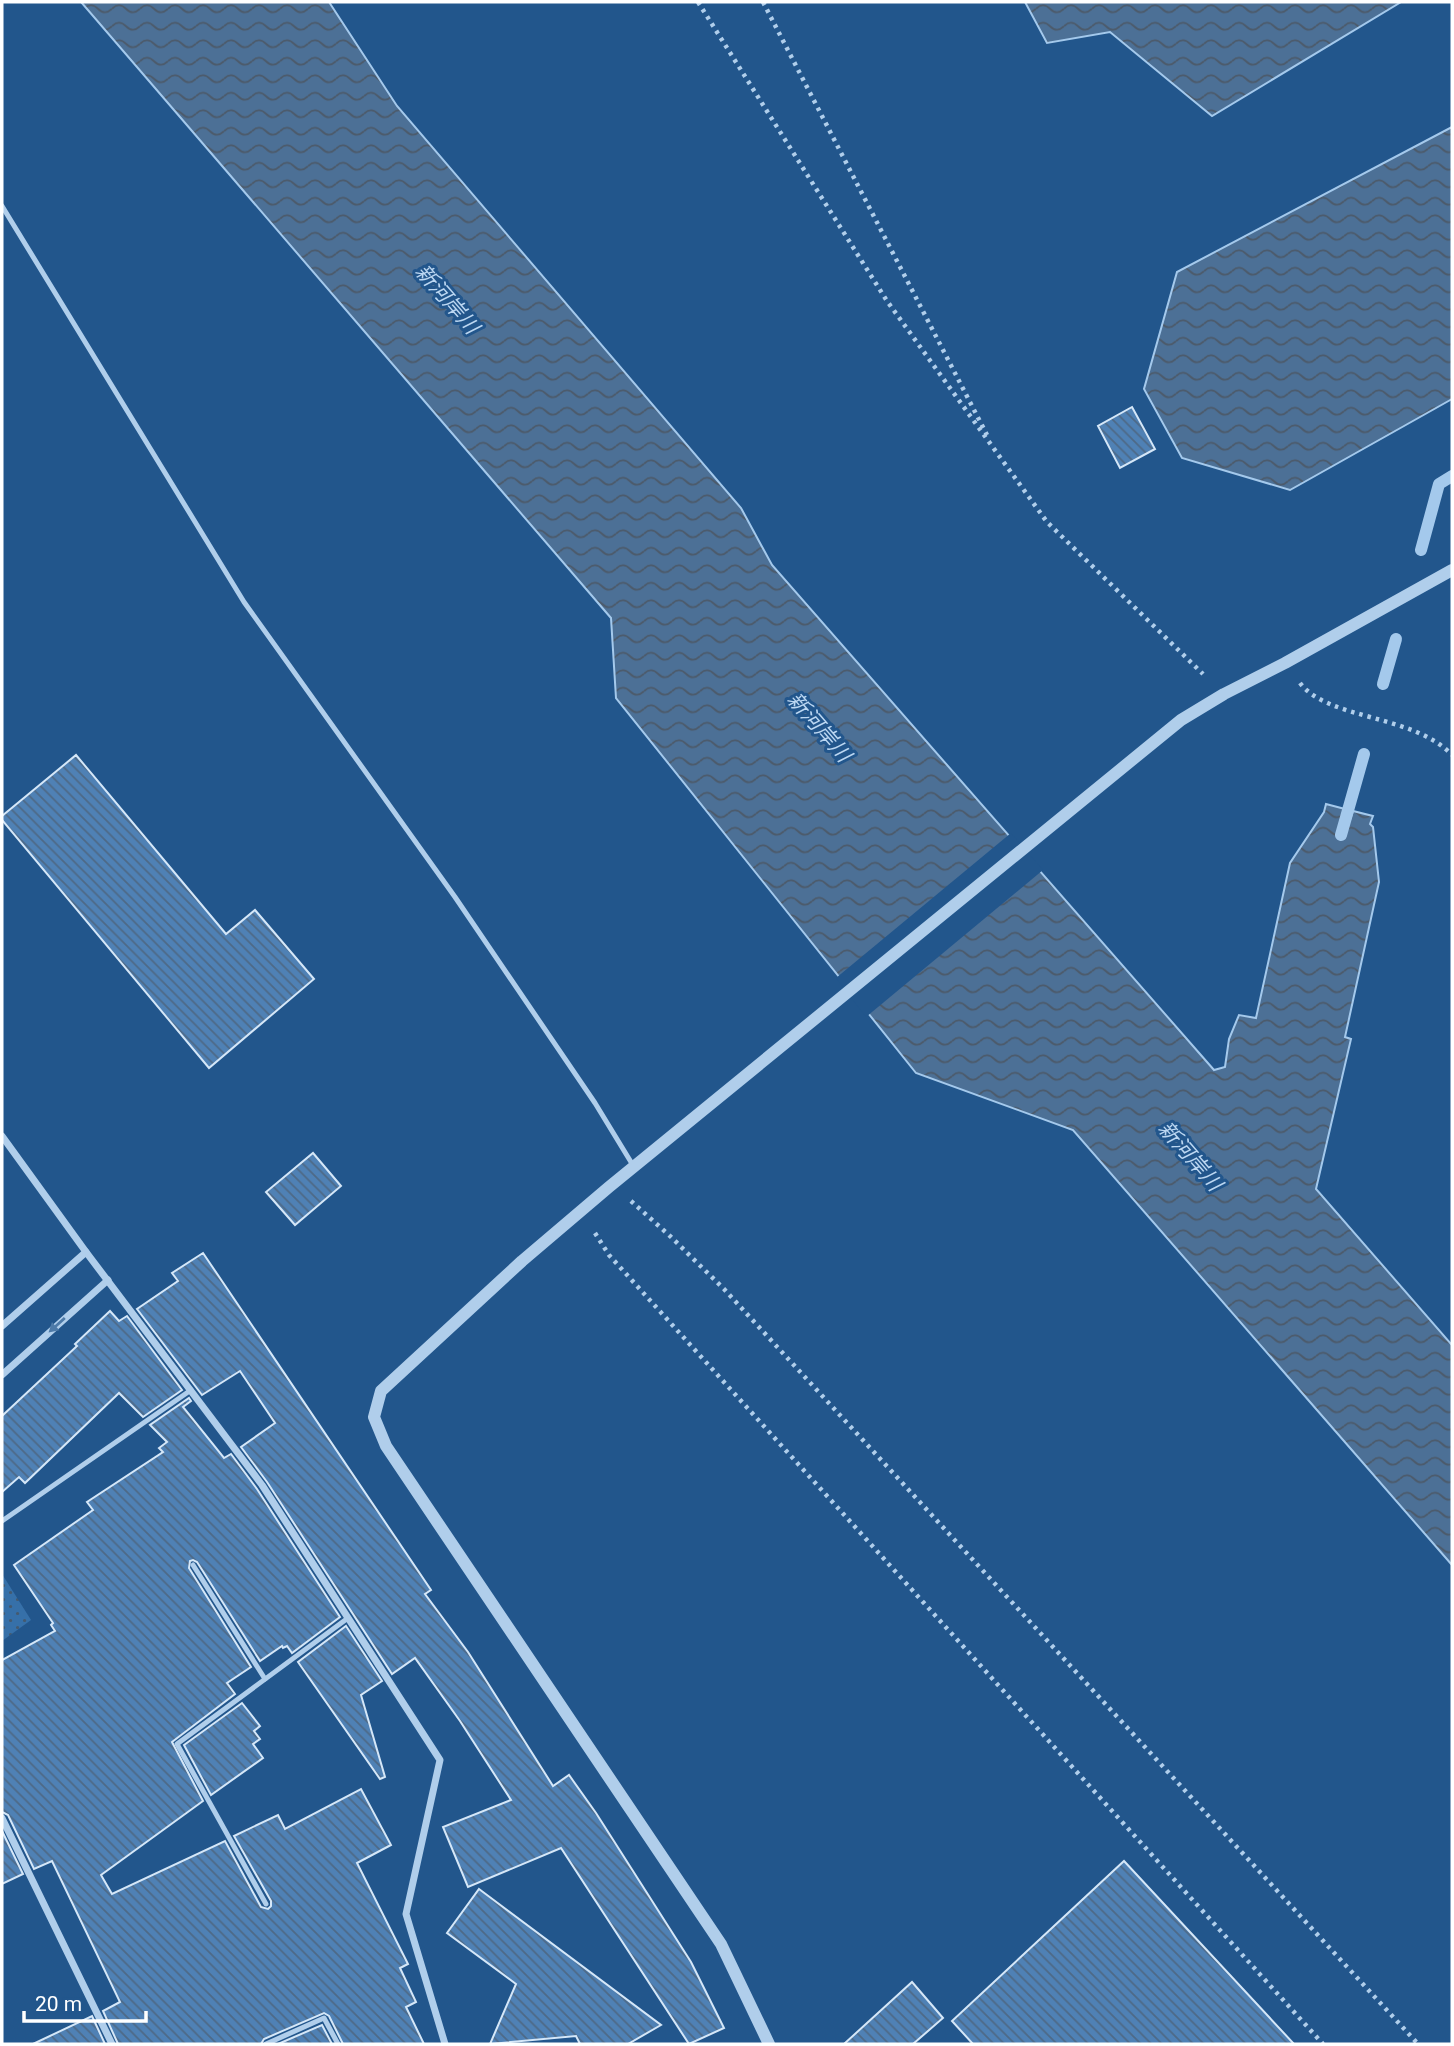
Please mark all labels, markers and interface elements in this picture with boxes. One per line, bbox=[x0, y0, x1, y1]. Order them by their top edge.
water label: 新河岸川 bbox=[410, 259, 485, 340]
water label: 新河岸川 bbox=[782, 687, 857, 768]
water label: 新河岸川 bbox=[1153, 1116, 1228, 1197]
one-way arrow bbox=[48, 1317, 66, 1333]
scale bar bbox=[24, 1980, 147, 2024]
text: 20 m bbox=[35, 1992, 82, 2016]

